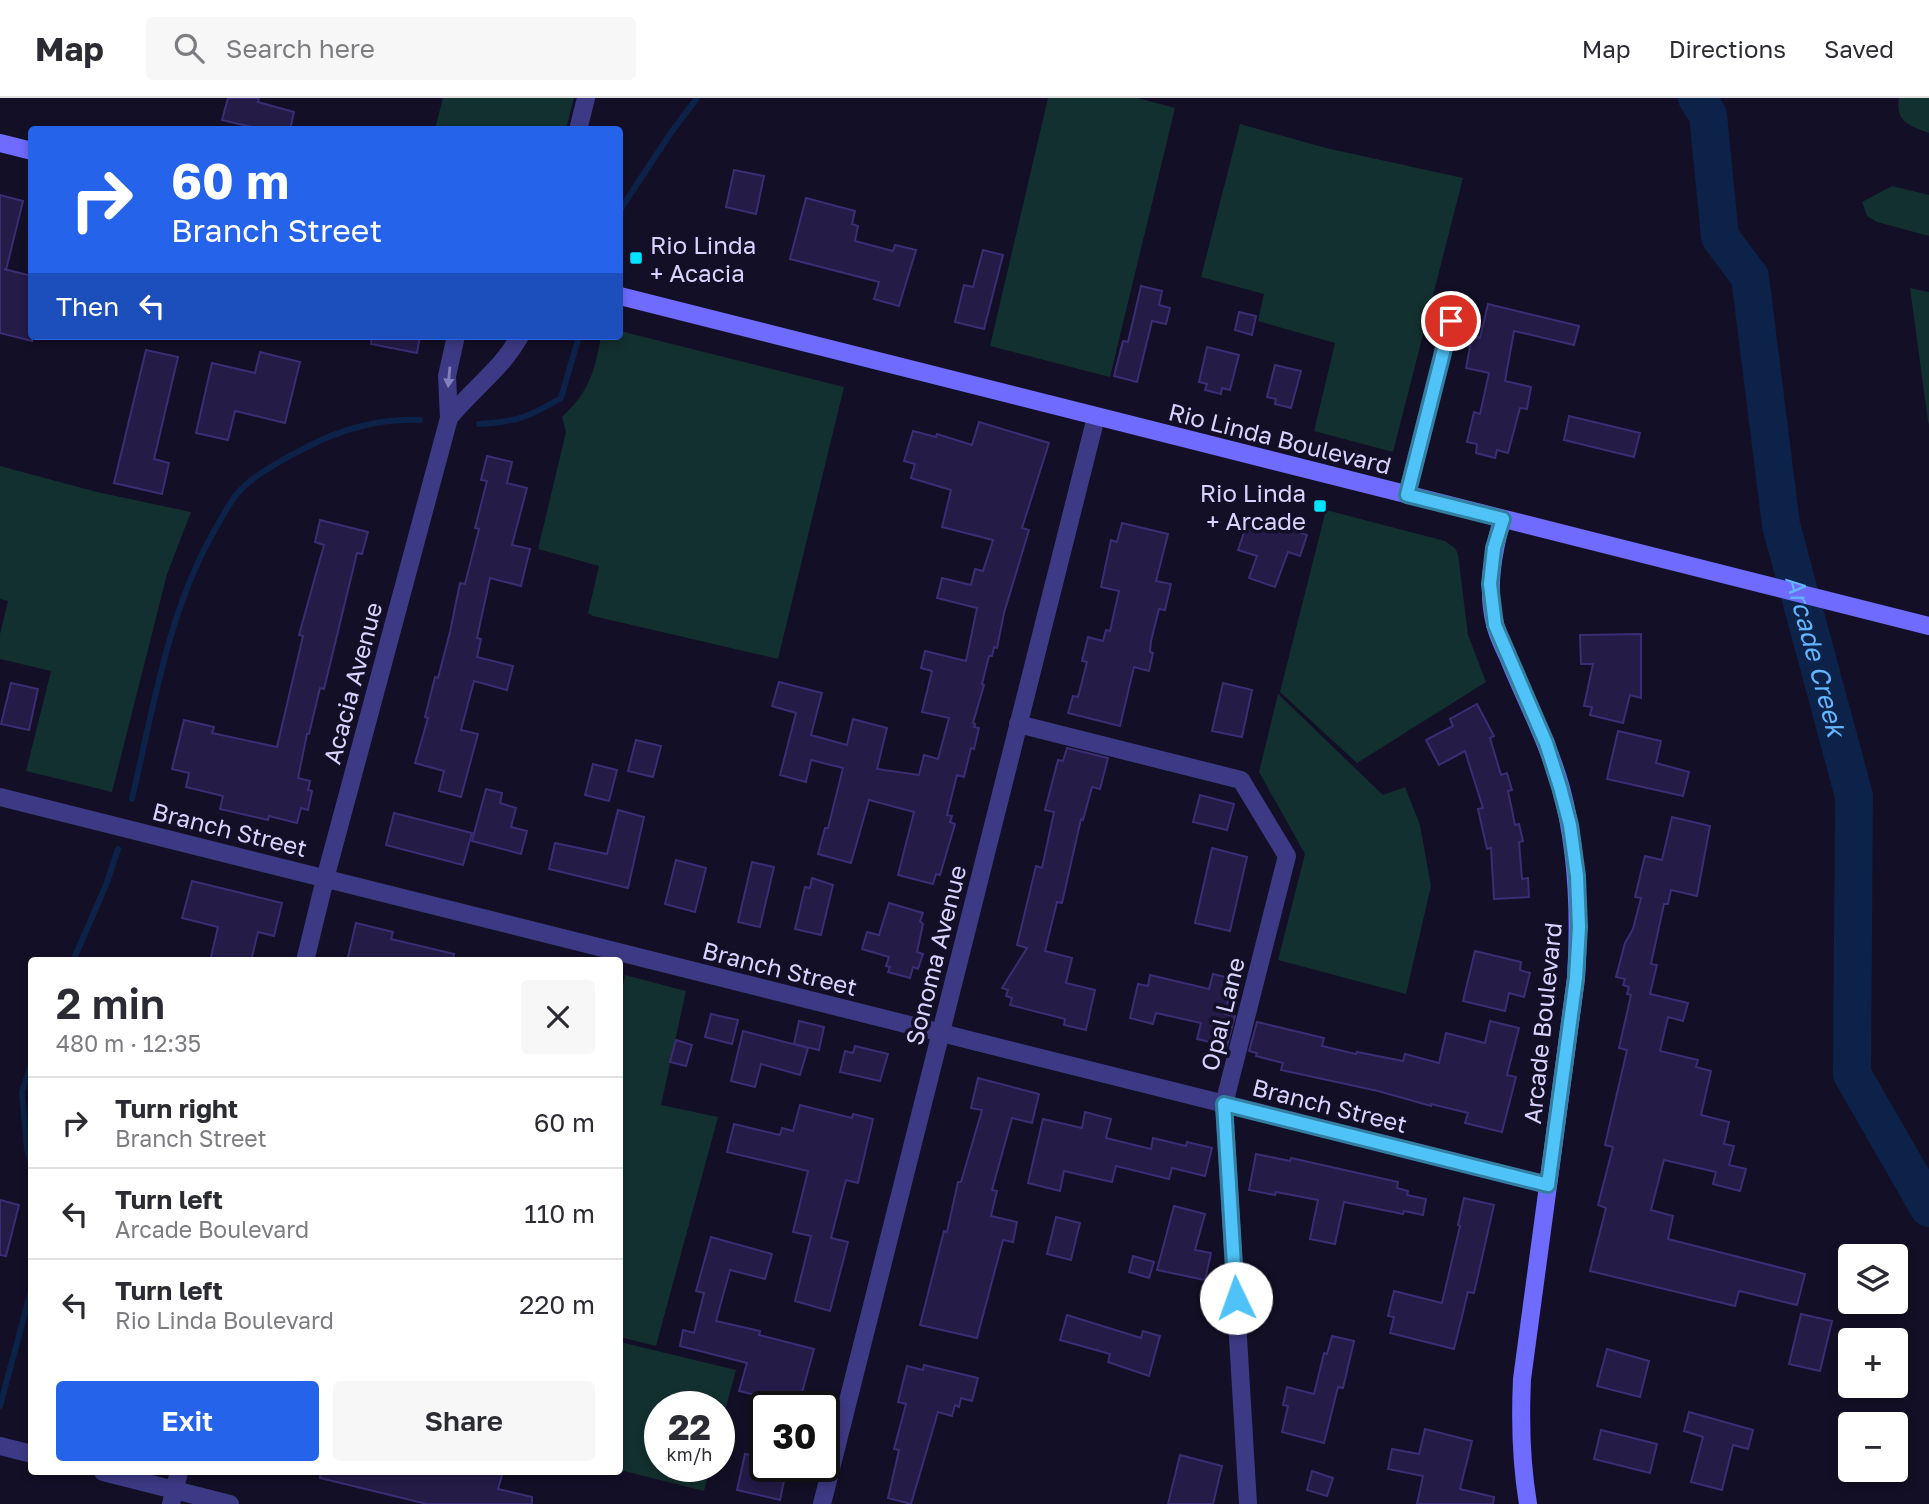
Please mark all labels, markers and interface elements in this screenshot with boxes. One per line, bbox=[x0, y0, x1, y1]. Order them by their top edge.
search box bbox=[146, 17, 636, 80]
text: Map bbox=[35, 29, 104, 68]
icon: search bbox=[170, 29, 208, 67]
text: Search here bbox=[226, 33, 375, 64]
text: Map bbox=[1582, 34, 1631, 63]
text: Directions bbox=[1669, 34, 1786, 63]
text: Saved bbox=[1824, 34, 1894, 63]
text: 60 m bbox=[171, 151, 289, 210]
icon: right bbox=[56, 154, 147, 245]
text: Branch Street bbox=[171, 211, 382, 249]
place label: Rio Linda + Acacia bbox=[650, 230, 756, 287]
marker: Rio Linda + Acacia bbox=[628, 250, 644, 266]
icon: left bbox=[133, 287, 171, 325]
text: Then bbox=[56, 291, 119, 322]
pin bbox=[1421, 291, 1481, 351]
icon: arrive bbox=[1432, 302, 1470, 340]
one-way arrow bbox=[443, 366, 454, 388]
street label: Rio Linda Boulevard bbox=[1166, 396, 1394, 480]
place label: Rio Linda + Arcade bbox=[1200, 478, 1306, 535]
marker: Rio Linda + Arcade bbox=[1312, 498, 1328, 514]
water label: Arcade Creek bbox=[1780, 571, 1853, 742]
street label: Acacia Avenue bbox=[316, 599, 388, 767]
street label: Branch Street bbox=[150, 796, 310, 862]
street label: Sonoma Avenue bbox=[899, 862, 971, 1048]
street label: Arcade Boulevard bbox=[1517, 921, 1567, 1125]
street label: Branch Street bbox=[700, 935, 860, 1001]
street label: Opal Lane bbox=[1194, 954, 1250, 1074]
text: 2 min bbox=[56, 978, 165, 1028]
button: close bbox=[521, 980, 595, 1054]
text: 480 m · 12:35 bbox=[56, 1029, 201, 1057]
street label: Branch Street bbox=[1250, 1072, 1410, 1138]
text: Turn right bbox=[115, 1093, 238, 1124]
icon: right bbox=[56, 1104, 94, 1142]
text: 60 m bbox=[534, 1107, 595, 1138]
text: Branch Street bbox=[115, 1124, 267, 1152]
text: Turn left bbox=[115, 1184, 223, 1215]
icon: left bbox=[56, 1195, 94, 1233]
text: 110 m bbox=[524, 1198, 595, 1229]
text: Arcade Boulevard bbox=[115, 1215, 309, 1243]
map controls bbox=[1838, 1244, 1908, 1482]
button: layers bbox=[1838, 1244, 1908, 1314]
position arrow bbox=[1199, 1261, 1273, 1335]
text: Turn left bbox=[115, 1275, 223, 1306]
icon: left bbox=[56, 1286, 94, 1324]
text: 220 m bbox=[519, 1289, 595, 1320]
text: Rio Linda Boulevard bbox=[115, 1306, 334, 1334]
button: + bbox=[1838, 1328, 1908, 1398]
button: Exit bbox=[56, 1381, 319, 1461]
button: Share bbox=[333, 1381, 595, 1461]
speed limit sign: 30 bbox=[749, 1391, 840, 1482]
text: 22 bbox=[668, 1406, 711, 1448]
button: − bbox=[1838, 1412, 1908, 1482]
text: km/h bbox=[667, 1443, 712, 1465]

